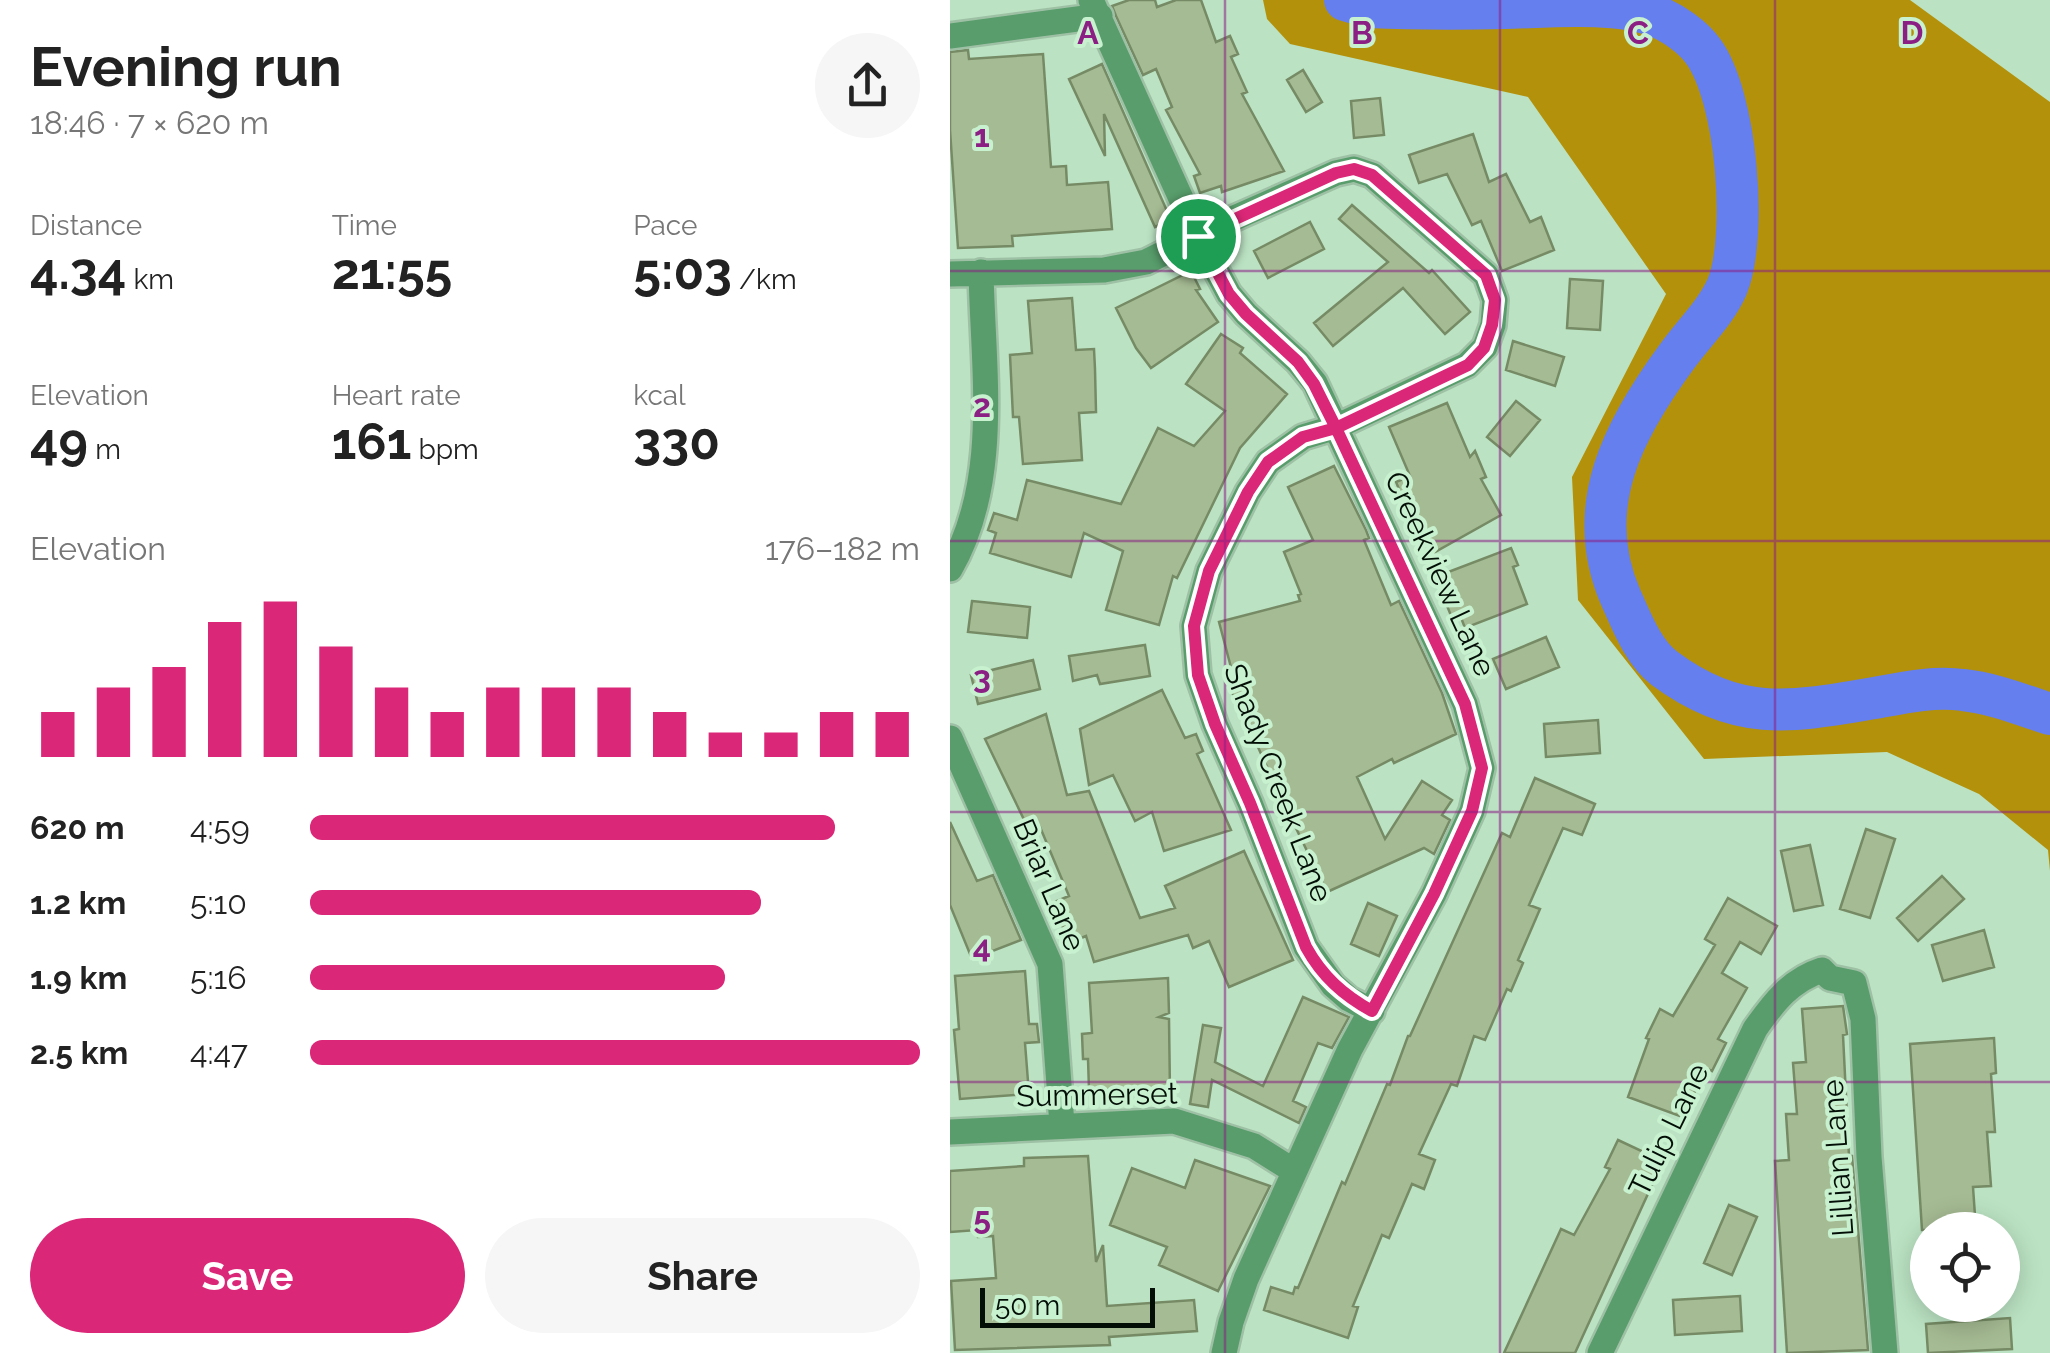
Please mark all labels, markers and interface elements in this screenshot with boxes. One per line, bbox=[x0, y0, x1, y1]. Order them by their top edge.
text: A bbox=[1077, 14, 1099, 51]
text: B bbox=[1351, 14, 1373, 51]
text: C bbox=[1627, 14, 1649, 51]
text: D bbox=[1901, 14, 1923, 51]
button: share bbox=[815, 33, 920, 138]
text: Evening run bbox=[30, 34, 342, 99]
text: 18:46 · 7 × 620 m bbox=[30, 104, 269, 141]
text: 1 bbox=[974, 117, 990, 154]
pin bbox=[1156, 194, 1241, 279]
text: Distance bbox=[30, 209, 142, 242]
text: Time bbox=[332, 209, 397, 242]
text: Pace bbox=[633, 209, 698, 242]
icon: arrive bbox=[1171, 209, 1226, 264]
text: 4.34 bbox=[30, 242, 126, 301]
text: 21:55 bbox=[332, 242, 452, 301]
text: 5:03 bbox=[633, 242, 732, 301]
text: km bbox=[126, 263, 174, 296]
text: /km bbox=[732, 263, 797, 296]
text: Elevation bbox=[30, 379, 149, 412]
text: Heart rate bbox=[332, 379, 461, 412]
text: kcal bbox=[633, 379, 686, 412]
text: 2 bbox=[973, 387, 991, 424]
text: 49 bbox=[30, 412, 88, 471]
text: 161 bbox=[332, 412, 411, 471]
text: 330 bbox=[633, 412, 720, 471]
text: m bbox=[88, 433, 121, 466]
text: bpm bbox=[411, 433, 479, 466]
street label: Creekview Lane bbox=[1378, 466, 1503, 682]
text: Elevation bbox=[30, 530, 166, 567]
text: 176–182 m bbox=[765, 530, 920, 567]
text: 3 bbox=[973, 658, 991, 695]
street label: Shady Creek Lane bbox=[1217, 659, 1340, 907]
text: 620 m bbox=[30, 809, 125, 846]
text: 4:59 bbox=[190, 809, 250, 846]
street label: Briar Lane bbox=[1006, 814, 1093, 956]
text: 1.2 km bbox=[30, 884, 126, 921]
text: 5:10 bbox=[190, 884, 247, 921]
text: 4 bbox=[973, 928, 991, 965]
text: 1.9 km bbox=[30, 959, 127, 996]
text: 5:16 bbox=[190, 959, 246, 996]
text: 2.5 km bbox=[30, 1034, 128, 1071]
text: 4:47 bbox=[190, 1034, 248, 1071]
street label: Tulip Lane bbox=[1621, 1058, 1716, 1202]
street label: Summerset bbox=[1016, 1076, 1178, 1113]
street label: Lillian Lane bbox=[1815, 1078, 1860, 1238]
text: 5 bbox=[973, 1199, 991, 1236]
map controls bbox=[1910, 1212, 2020, 1322]
button: locate bbox=[1910, 1212, 2020, 1322]
button: Save bbox=[30, 1218, 465, 1333]
button: Share bbox=[485, 1218, 920, 1333]
scale bar bbox=[980, 1283, 1155, 1328]
text: 50 m bbox=[995, 1289, 1060, 1322]

